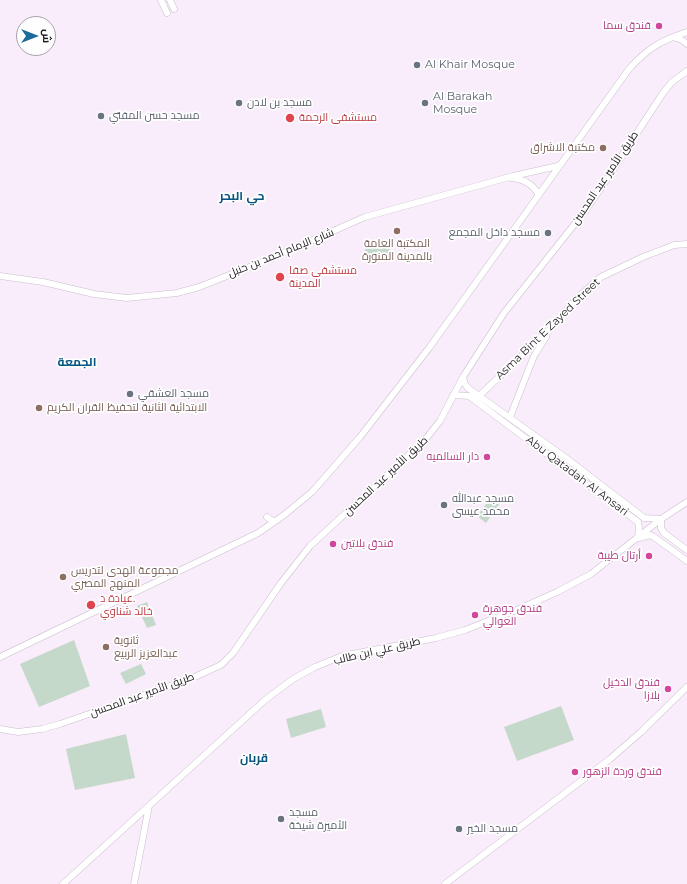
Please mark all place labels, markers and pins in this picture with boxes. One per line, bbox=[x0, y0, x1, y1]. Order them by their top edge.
place label: فندق سما bbox=[603, 19, 651, 33]
marker: فندق سما bbox=[654, 21, 664, 31]
place label: Al Khair Mosque bbox=[425, 58, 515, 72]
marker: Al Khair Mosque bbox=[412, 60, 422, 70]
place label: Al Barakah Mosque bbox=[433, 90, 492, 116]
place label: مسجد بن لادن bbox=[247, 96, 312, 110]
marker: مسجد بن لادن bbox=[234, 98, 244, 108]
marker: Al Barakah Mosque bbox=[420, 98, 430, 108]
place label: مسجد حسن المفتي bbox=[109, 109, 200, 123]
marker: مسجد حسن المفتي bbox=[96, 111, 106, 121]
place label: مستشفى الرحمة bbox=[299, 111, 377, 125]
marker: مستشفى الرحمة bbox=[284, 112, 296, 124]
place label: مكتبة الاشراق bbox=[530, 141, 595, 155]
marker: مكتبة الاشراق bbox=[598, 143, 608, 153]
marker: المكتبة العامة بالمدينة المنورة bbox=[392, 226, 402, 236]
place label: مسجد داخل المجمع bbox=[449, 226, 540, 240]
marker: مسجد داخل المجمع bbox=[543, 228, 553, 238]
place label: المكتبة العامة بالمدينة المنورة bbox=[362, 237, 432, 263]
place label: مستشفی صفا المدینة bbox=[289, 264, 357, 290]
marker: مستشفی صفا المدینة bbox=[274, 271, 286, 283]
place label: مسجد العشقي bbox=[138, 387, 209, 401]
marker: مسجد العشقي bbox=[125, 389, 135, 399]
place label: الابتدائية الثانية لتحفيظ القران الكريم bbox=[47, 401, 207, 415]
marker: الابتدائية الثانية لتحفيظ القران الكريم bbox=[34, 403, 44, 413]
place label: دار السالميه bbox=[426, 450, 479, 464]
marker: دار السالميه bbox=[482, 452, 492, 462]
place label: مسجد عبدالله محمد عيسى bbox=[452, 492, 514, 518]
marker: مسجد عبدالله محمد عيسى bbox=[439, 500, 449, 510]
place label: فندق بلاتين bbox=[341, 537, 393, 551]
marker: فندق بلاتين bbox=[328, 539, 338, 549]
place label: أرتال طيبة bbox=[598, 549, 641, 563]
marker: أرتال طيبة bbox=[644, 551, 654, 561]
place label: مجموعة الهدى لتدريس المنهج المصري bbox=[71, 564, 179, 590]
marker: مجموعة الهدى لتدريس المنهج المصري bbox=[58, 572, 68, 582]
place label: عيادة د. خالد شناوي bbox=[100, 592, 153, 618]
marker: عيادة د. خالد شناوي bbox=[85, 599, 97, 611]
place label: فندق جوهرة العوالي bbox=[483, 602, 542, 628]
marker: فندق جوهرة العوالي bbox=[470, 610, 480, 620]
place label: ثانوية عبدالعزيز الربيع bbox=[114, 634, 178, 660]
marker: ثانوية عبدالعزيز الربيع bbox=[101, 642, 111, 652]
place label: فندق الدخيل بلازا bbox=[603, 676, 660, 702]
marker: فندق الدخيل بلازا bbox=[663, 684, 673, 694]
place label: فندق وردة الزهور bbox=[583, 765, 662, 779]
marker: فندق وردة الزهور bbox=[570, 767, 580, 777]
place label: مسجد الأميرة شيخة bbox=[289, 806, 347, 832]
marker: مسجد الأميرة شيخة bbox=[276, 814, 286, 824]
place label: مسجد الخير bbox=[467, 822, 518, 836]
marker: مسجد الخير bbox=[454, 824, 464, 834]

